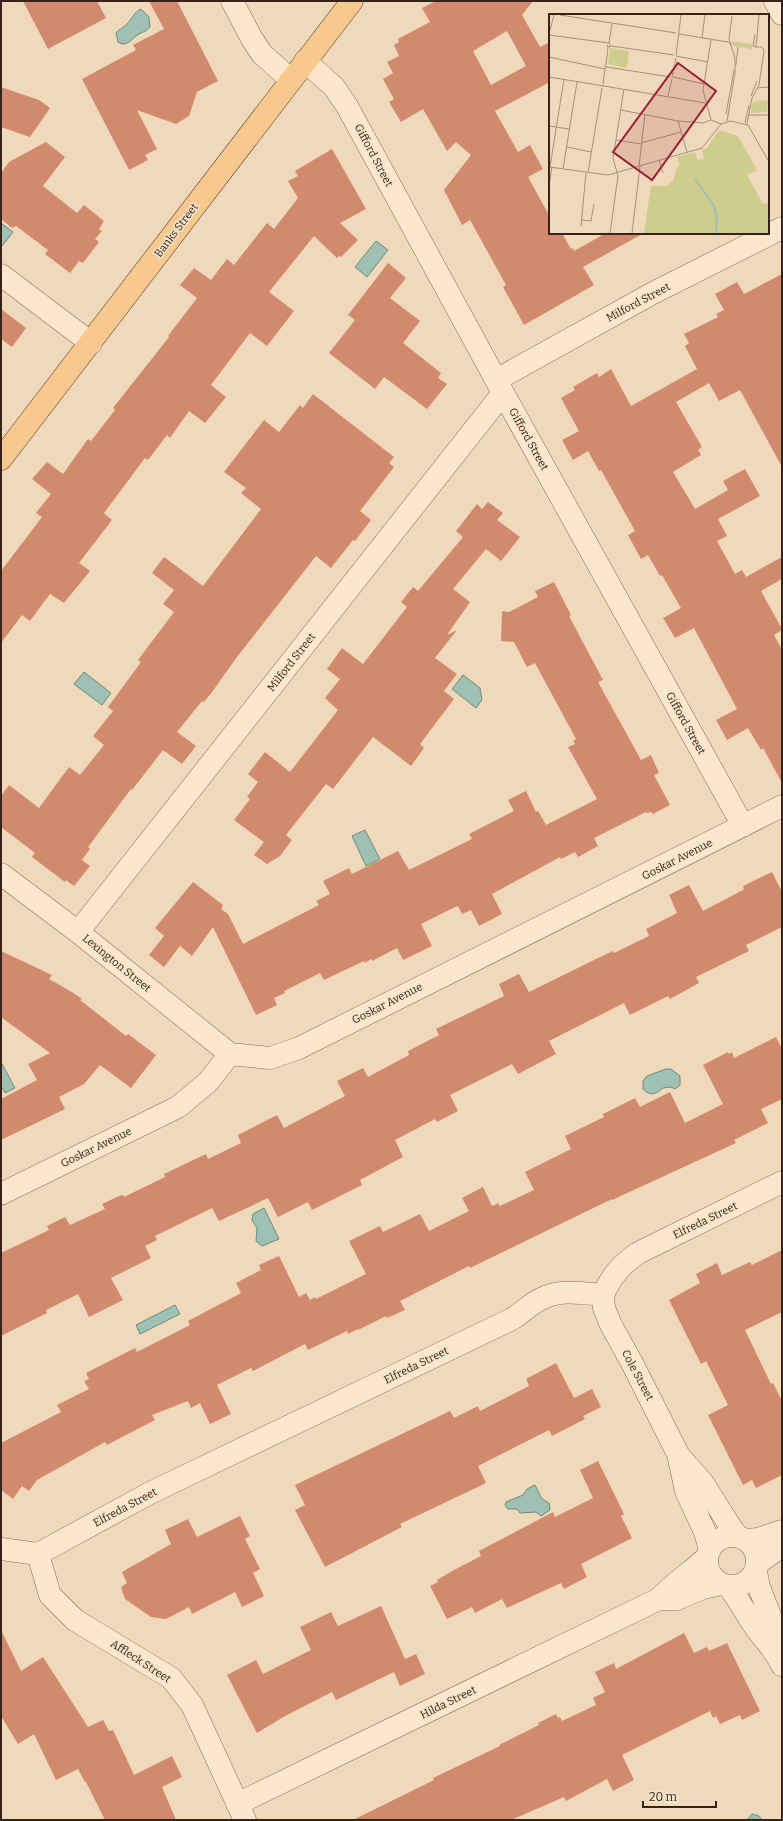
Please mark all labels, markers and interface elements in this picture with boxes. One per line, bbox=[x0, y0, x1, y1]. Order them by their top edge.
inset map bbox=[549, 14, 769, 234]
street label: Gifford Street bbox=[352, 122, 396, 189]
street label: Banks Street bbox=[152, 201, 201, 260]
street label: Milford Street bbox=[604, 280, 672, 325]
street label: Gifford Street bbox=[506, 406, 551, 473]
street label: Milford Street bbox=[265, 630, 318, 694]
street label: Gifford Street bbox=[663, 690, 708, 757]
street label: Goskar Avenue bbox=[640, 836, 715, 883]
street label: Lexington Street bbox=[80, 932, 154, 995]
street label: Goskar Avenue bbox=[350, 980, 425, 1027]
street label: Goskar Avenue bbox=[59, 1125, 134, 1170]
street label: Elfreda Street bbox=[671, 1199, 740, 1242]
street label: Elfreda Street bbox=[382, 1344, 451, 1387]
street label: Cole Street bbox=[619, 1348, 656, 1403]
street label: Elfreda Street bbox=[91, 1485, 159, 1530]
street label: Affleck Street bbox=[108, 1637, 173, 1686]
street label: Hilda Street bbox=[418, 1683, 478, 1722]
scale bar bbox=[643, 1783, 716, 1809]
text: 20 m bbox=[649, 1790, 678, 1804]

